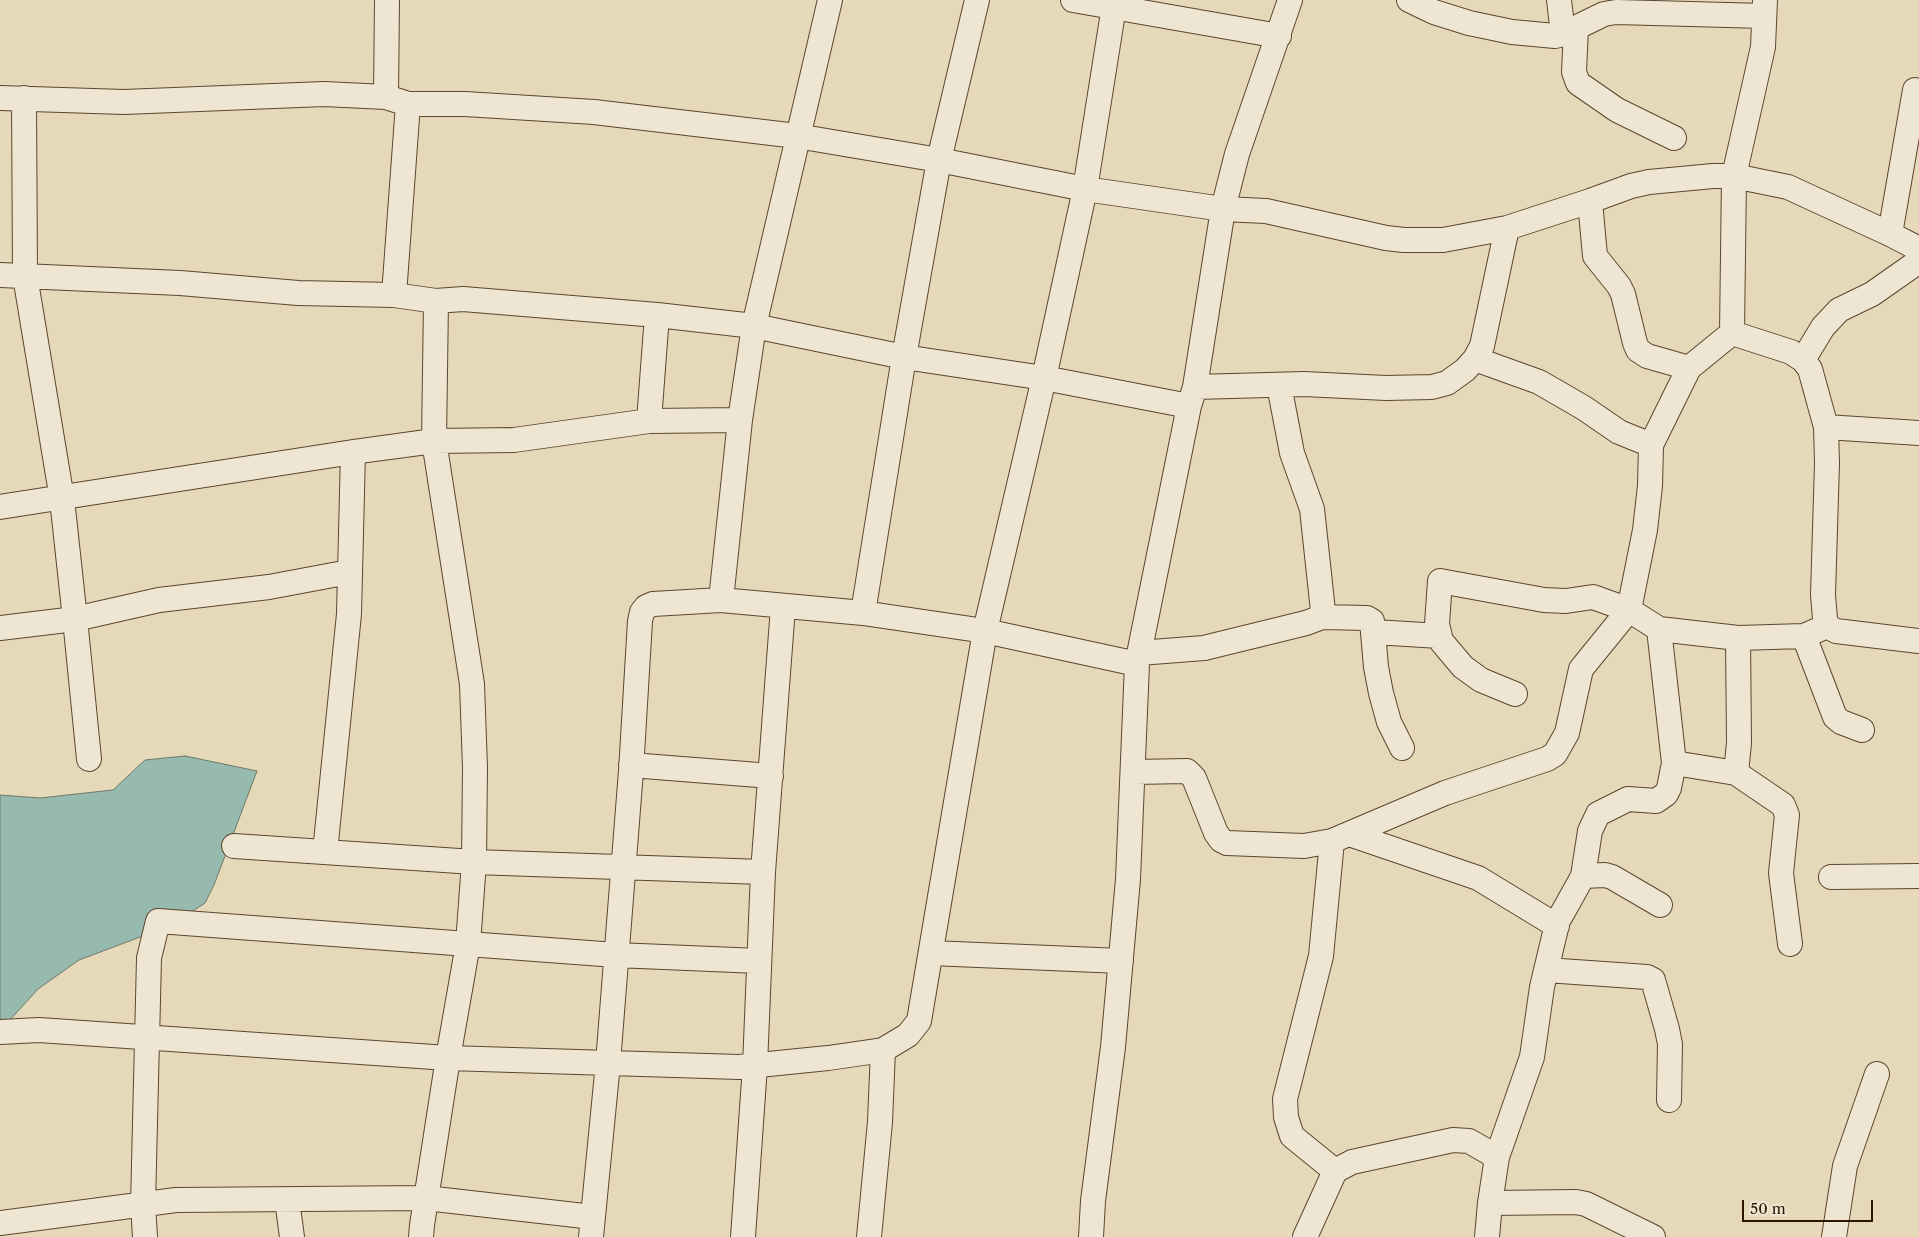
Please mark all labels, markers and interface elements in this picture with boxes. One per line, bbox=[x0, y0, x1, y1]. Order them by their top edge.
scale bar bbox=[1744, 1190, 1875, 1222]
text: 50 m bbox=[1750, 1199, 1786, 1218]

